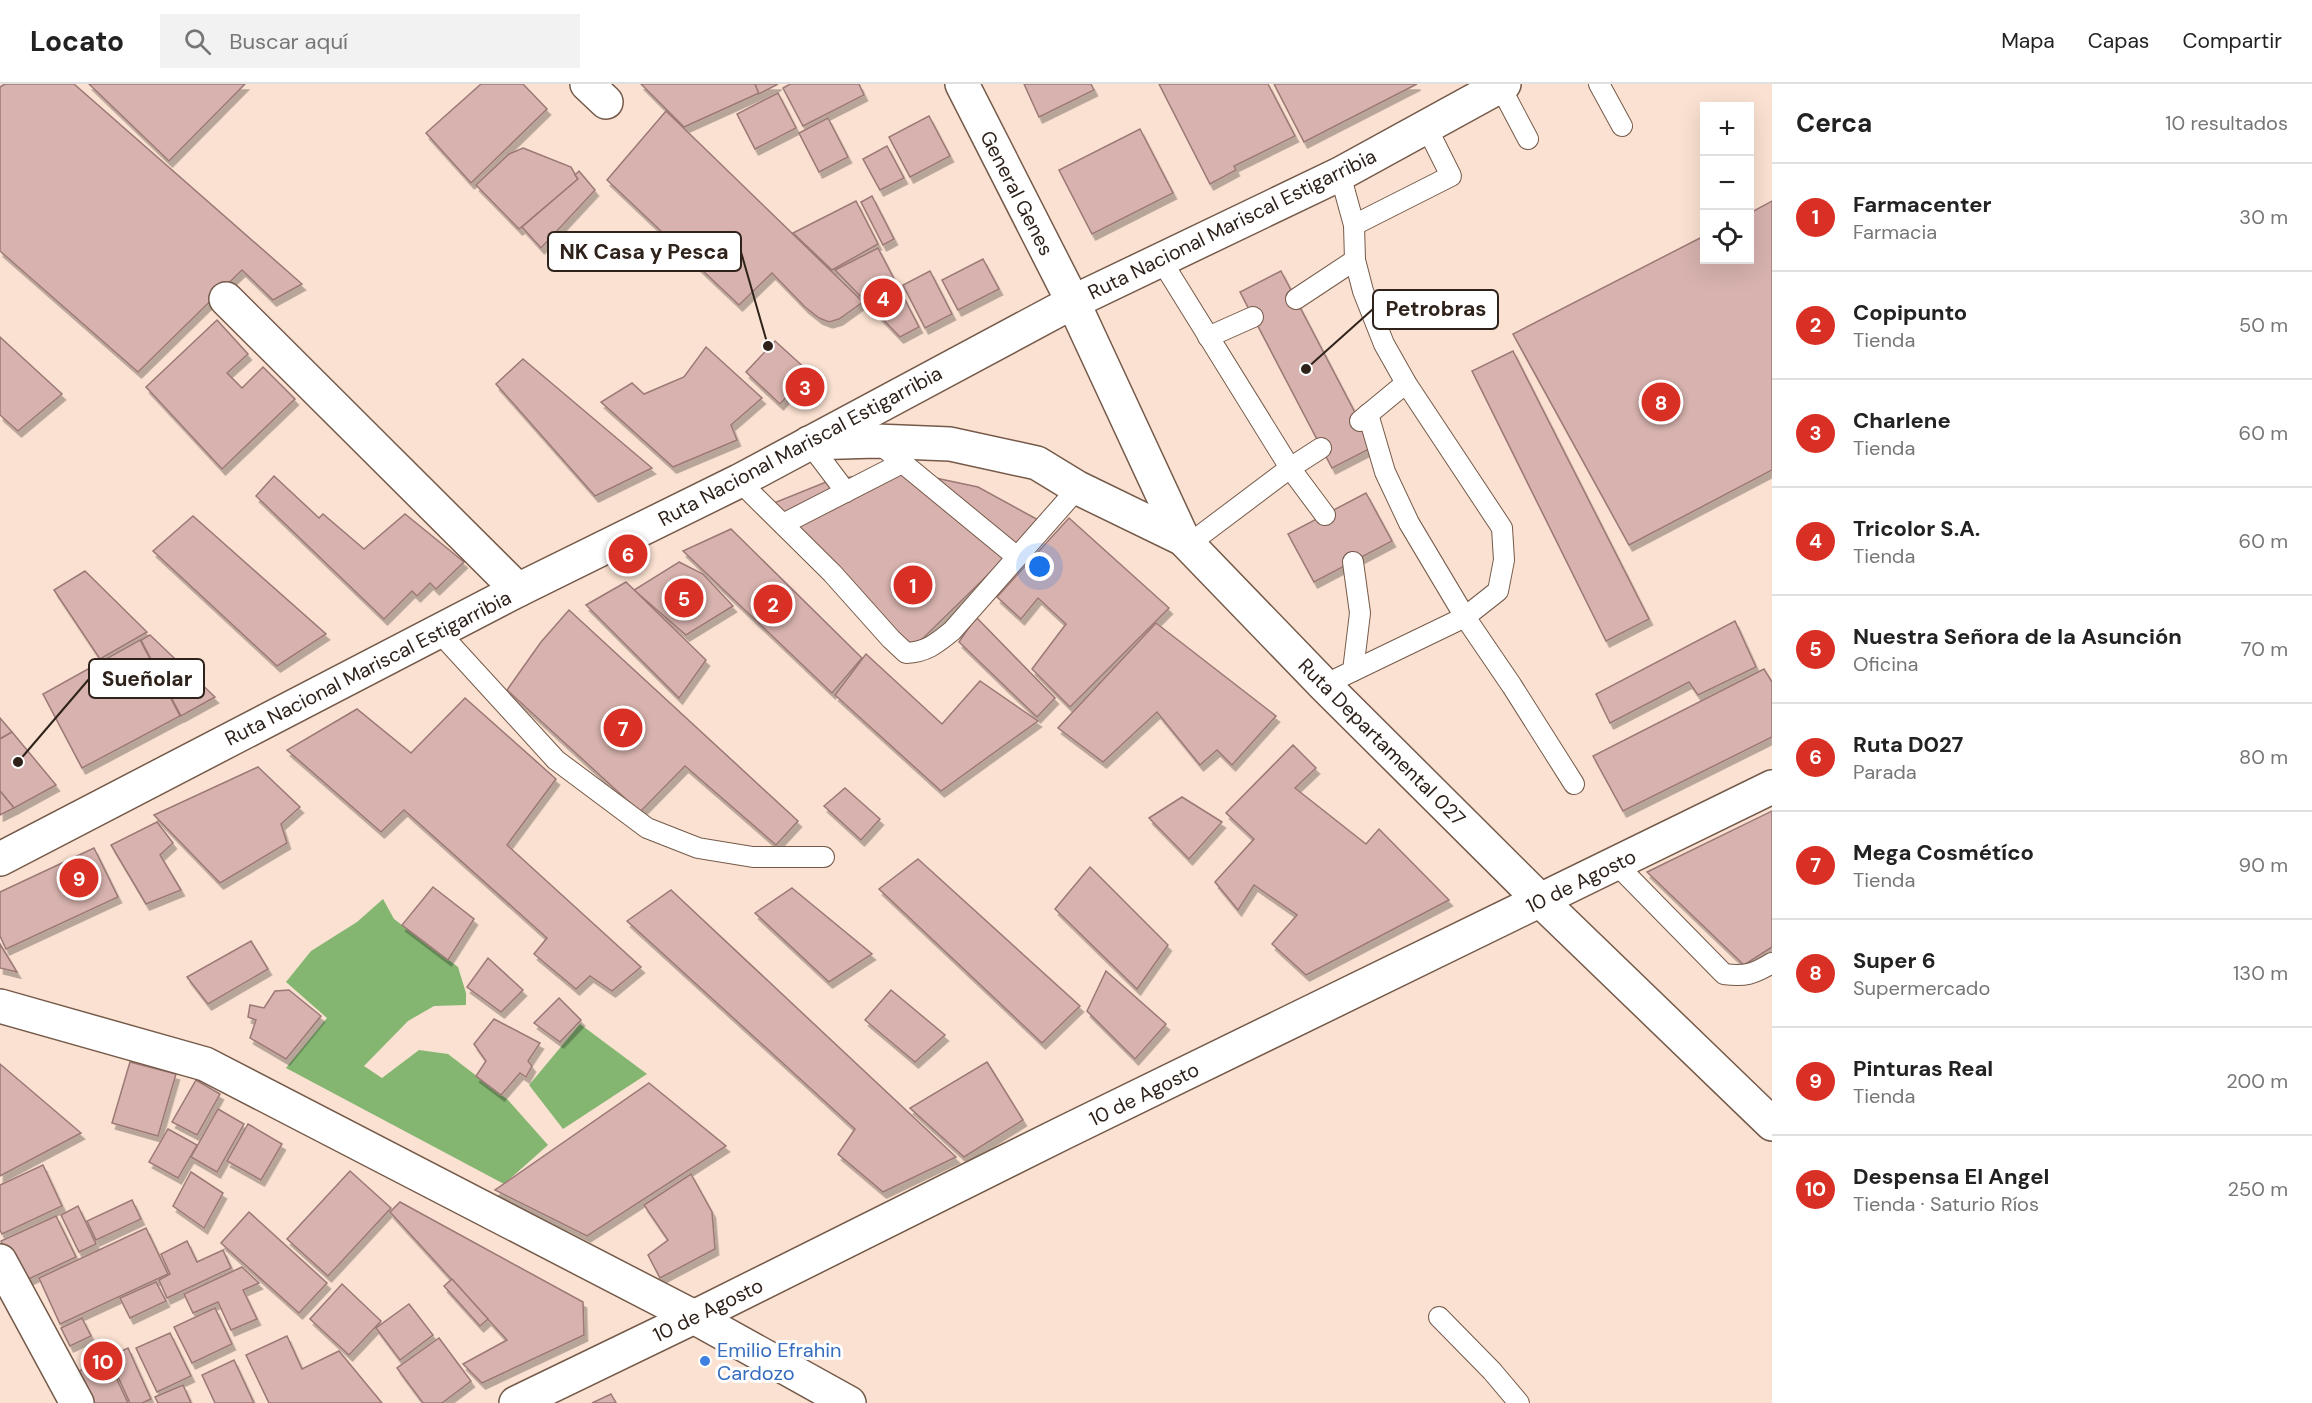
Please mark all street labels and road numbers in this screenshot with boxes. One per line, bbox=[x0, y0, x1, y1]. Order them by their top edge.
street label: General Genes bbox=[974, 126, 1060, 260]
street label: Ruta Nacional Mariscal Estigarribia bbox=[1084, 143, 1380, 305]
street label: Ruta Nacional Mariscal Estigarribia bbox=[654, 360, 946, 532]
street label: Ruta Nacional Mariscal Estigarribia bbox=[221, 584, 515, 752]
street label: Ruta Departamental 027 bbox=[1293, 653, 1471, 831]
street label: 10 de Agosto bbox=[1522, 843, 1640, 919]
street label: 10 de Agosto bbox=[1085, 1056, 1203, 1132]
street label: 10 de Agosto bbox=[649, 1272, 767, 1348]

